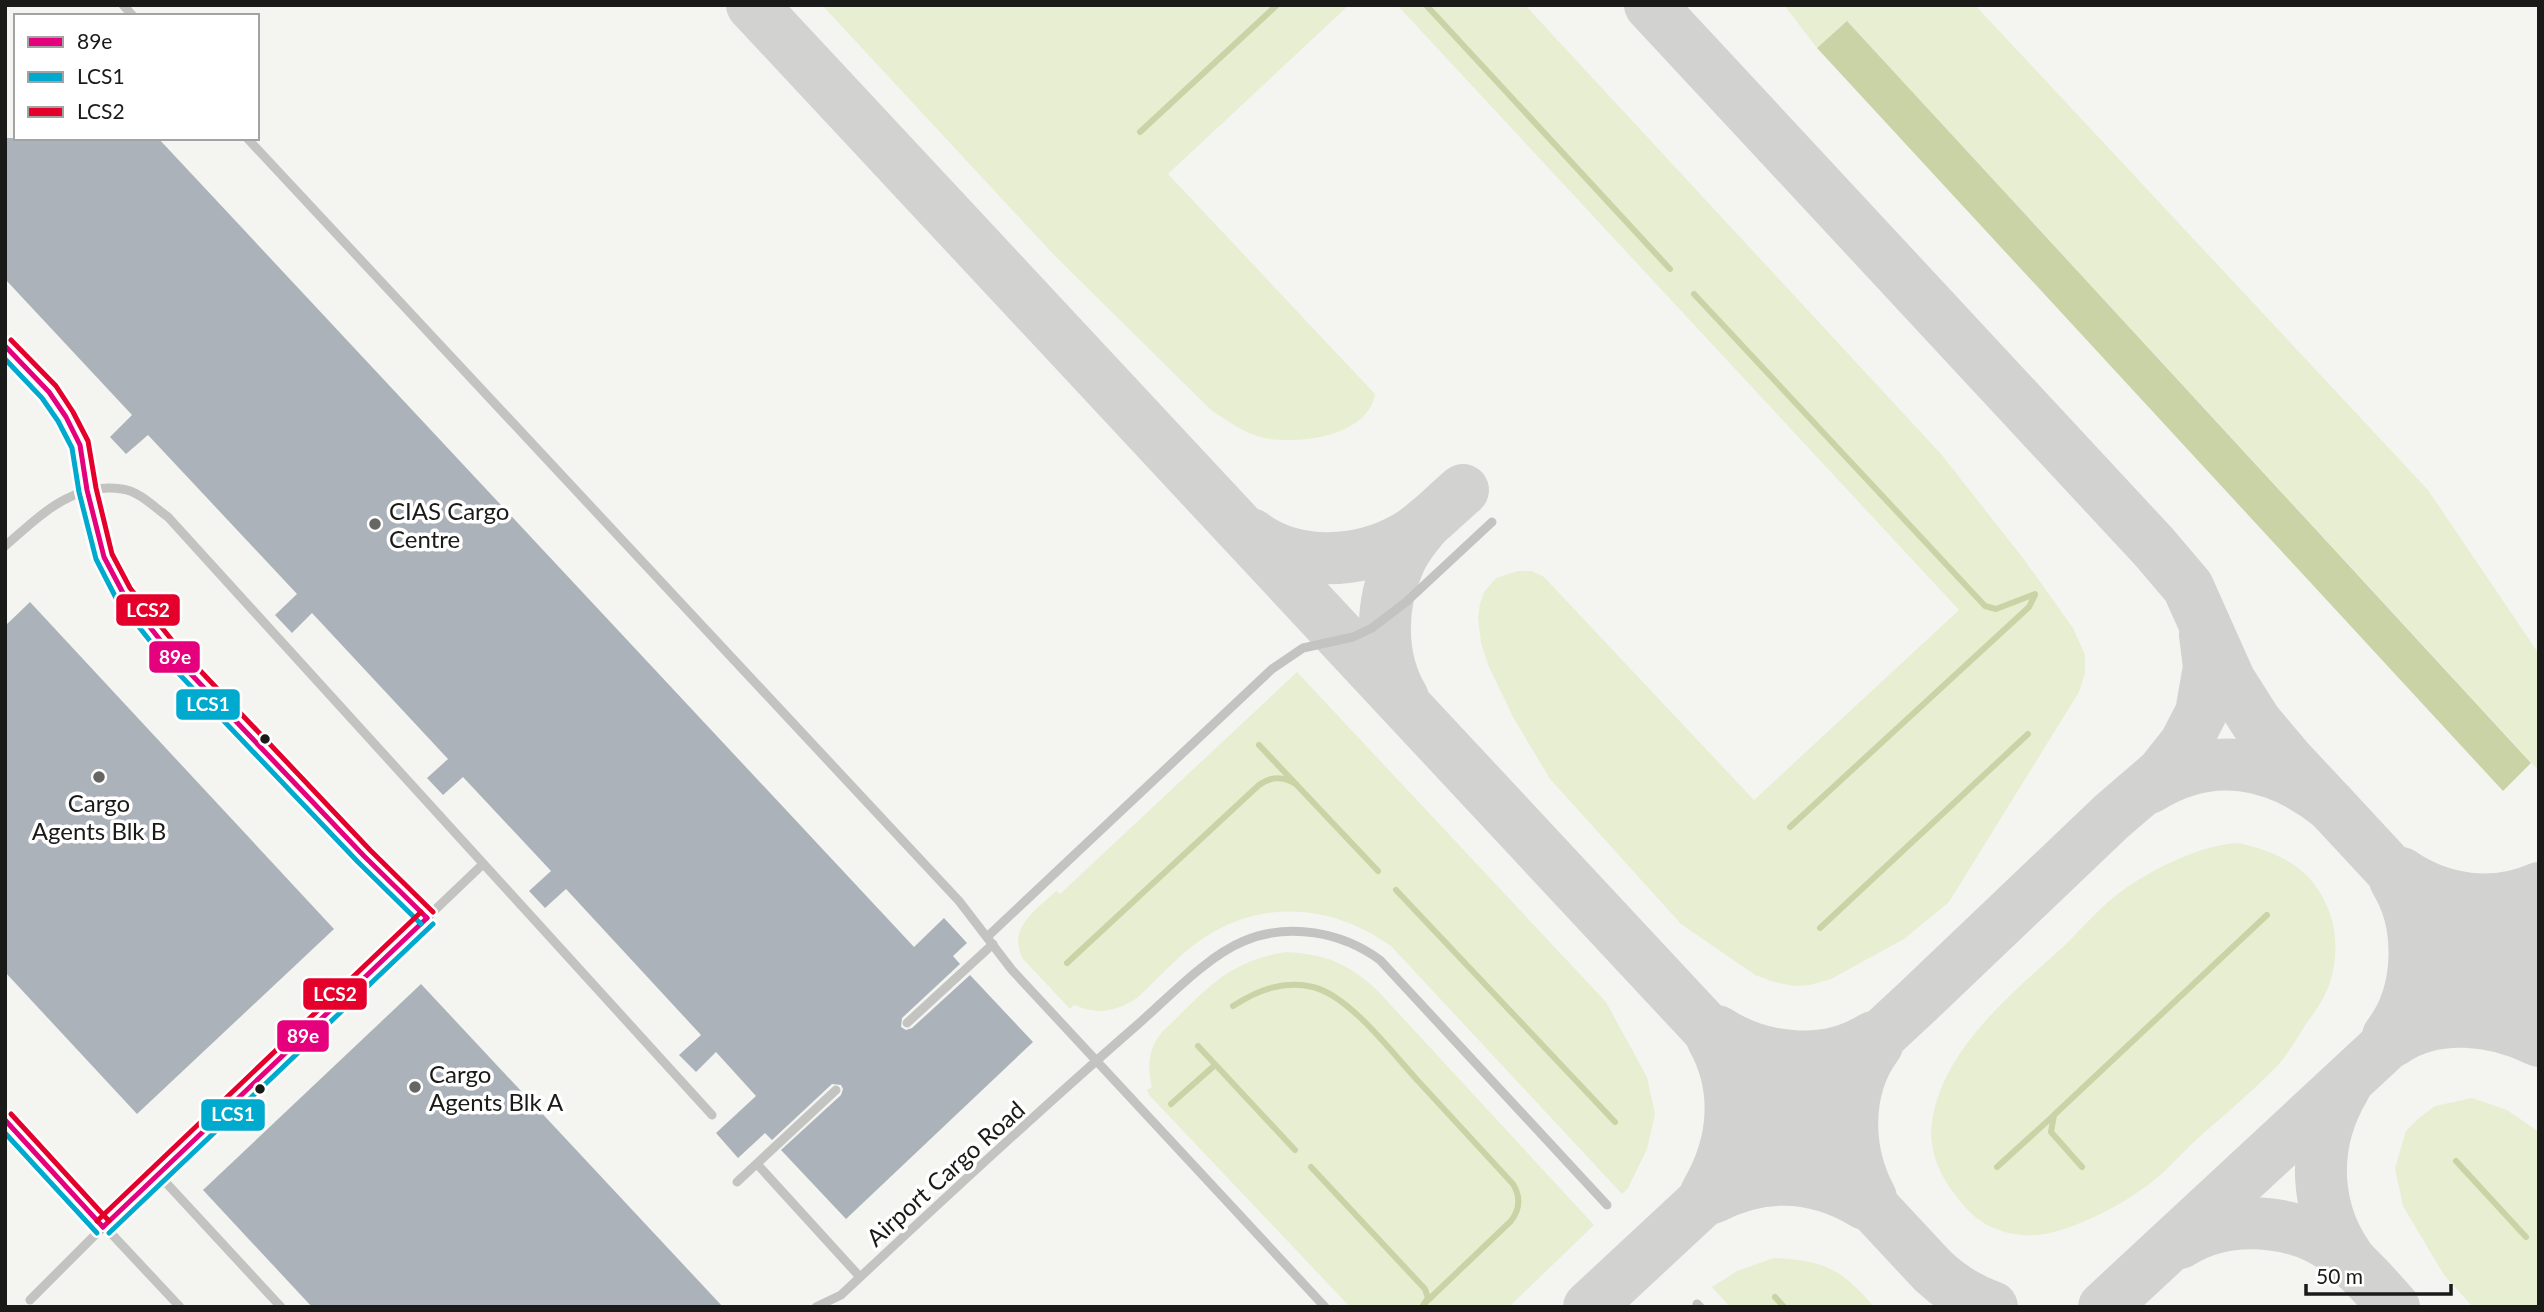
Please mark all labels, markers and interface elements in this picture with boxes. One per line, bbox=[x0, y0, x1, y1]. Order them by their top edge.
legend bbox=[14, 14, 259, 140]
text: 89e bbox=[77, 28, 112, 53]
text: LCS1 bbox=[77, 63, 125, 88]
text: LCS2 bbox=[77, 98, 125, 123]
place label: CIAS Cargo Centre bbox=[389, 496, 509, 553]
marker: CIAS Cargo Centre bbox=[367, 516, 383, 532]
line badge: LCS2 bbox=[115, 593, 181, 627]
text: LCS2 bbox=[126, 598, 170, 621]
line badge: 89e bbox=[148, 640, 201, 674]
text: 89e bbox=[159, 645, 191, 668]
line badge: LCS1 bbox=[175, 688, 241, 721]
text: LCS1 bbox=[186, 692, 230, 715]
unlabelled marker bbox=[258, 732, 272, 746]
marker: Cargo Agents Blk B bbox=[91, 769, 107, 785]
place label: Cargo Agents Blk B bbox=[32, 788, 166, 845]
line badge: LCS2 bbox=[302, 977, 368, 1011]
text: LCS2 bbox=[313, 982, 357, 1005]
line badge: 89e bbox=[276, 1019, 330, 1053]
text: 89e bbox=[287, 1024, 319, 1047]
place label: Cargo Agents Blk A bbox=[429, 1059, 564, 1116]
marker: Cargo Agents Blk A bbox=[407, 1079, 423, 1095]
unlabelled marker bbox=[253, 1082, 267, 1096]
street label: Airport Cargo Road bbox=[860, 1094, 1030, 1252]
line badge: LCS1 bbox=[200, 1098, 266, 1132]
text: LCS1 bbox=[211, 1102, 255, 1125]
scale bar bbox=[2306, 1252, 2451, 1296]
text: 50 m bbox=[2316, 1263, 2363, 1288]

